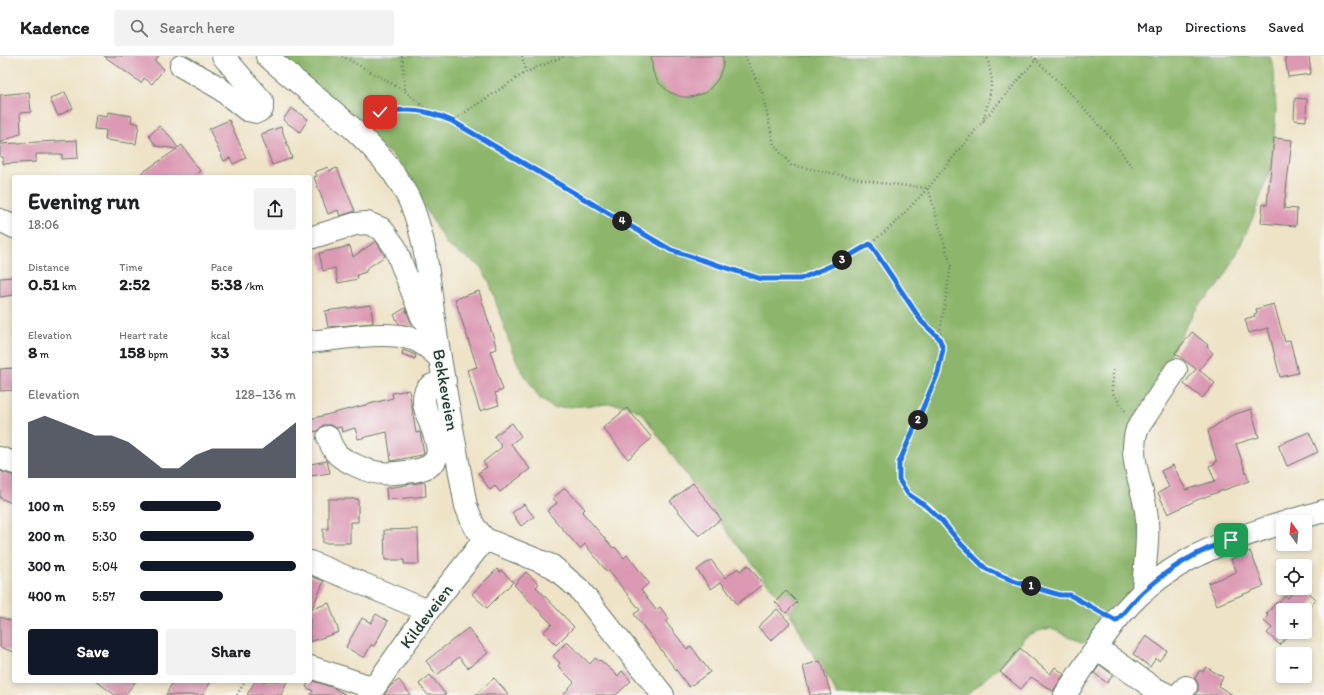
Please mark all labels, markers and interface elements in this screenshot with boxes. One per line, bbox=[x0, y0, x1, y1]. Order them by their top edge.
search box bbox=[114, 10, 394, 46]
text: Kadence bbox=[20, 16, 90, 39]
icon: search bbox=[128, 17, 150, 39]
text: Search here bbox=[160, 19, 235, 37]
text: Map bbox=[1137, 19, 1163, 36]
text: Directions bbox=[1185, 19, 1246, 36]
text: Saved bbox=[1268, 19, 1304, 36]
pin bbox=[363, 95, 397, 129]
icon: check bbox=[369, 101, 391, 123]
text: Evening run bbox=[28, 188, 140, 215]
button: share bbox=[254, 188, 296, 230]
pin: 4 bbox=[612, 211, 632, 231]
text: 4 bbox=[619, 214, 625, 227]
text: 18:06 bbox=[28, 217, 59, 232]
pin: 3 bbox=[832, 250, 852, 270]
text: 3 bbox=[839, 253, 845, 266]
text: Distance bbox=[28, 261, 69, 274]
text: Time bbox=[119, 261, 143, 274]
text: Pace bbox=[211, 261, 233, 274]
text: 0.51 bbox=[28, 274, 59, 294]
text: 2:52 bbox=[119, 274, 150, 294]
text: 5:38 bbox=[211, 274, 242, 294]
text: km bbox=[59, 280, 77, 293]
text: /km bbox=[242, 280, 264, 293]
text: Elevation bbox=[28, 329, 72, 342]
text: Heart rate bbox=[119, 329, 168, 342]
text: kcal bbox=[211, 329, 230, 342]
text: 8 bbox=[28, 342, 37, 362]
text: 158 bbox=[119, 342, 145, 362]
text: 33 bbox=[211, 342, 229, 362]
text: m bbox=[37, 348, 49, 361]
text: bpm bbox=[145, 348, 168, 361]
street label: Bekkeveien bbox=[429, 348, 463, 433]
text: Elevation bbox=[28, 387, 80, 402]
text: 128–136 m bbox=[235, 387, 296, 402]
pin: 2 bbox=[908, 410, 928, 430]
text: 2 bbox=[915, 413, 921, 426]
text: 100 m bbox=[28, 499, 64, 514]
text: 5:59 bbox=[92, 499, 116, 514]
north arrow bbox=[1276, 515, 1312, 551]
map controls bbox=[1276, 515, 1312, 683]
pin bbox=[1214, 523, 1248, 557]
text: 200 m bbox=[28, 529, 65, 544]
text: 5:30 bbox=[92, 529, 117, 544]
icon: arrive bbox=[1220, 529, 1242, 551]
text: 300 m bbox=[28, 559, 65, 574]
text: 5:04 bbox=[92, 559, 118, 574]
button: locate bbox=[1276, 559, 1312, 595]
pin: 1 bbox=[1021, 576, 1041, 596]
text: 1 bbox=[1028, 579, 1034, 592]
street label: Kildeveien bbox=[395, 580, 457, 652]
text: 400 m bbox=[28, 589, 66, 604]
text: 5:57 bbox=[92, 589, 115, 604]
button: + bbox=[1276, 603, 1312, 639]
button: Save bbox=[28, 629, 158, 675]
button: Share bbox=[166, 629, 296, 675]
button: − bbox=[1276, 647, 1312, 683]

